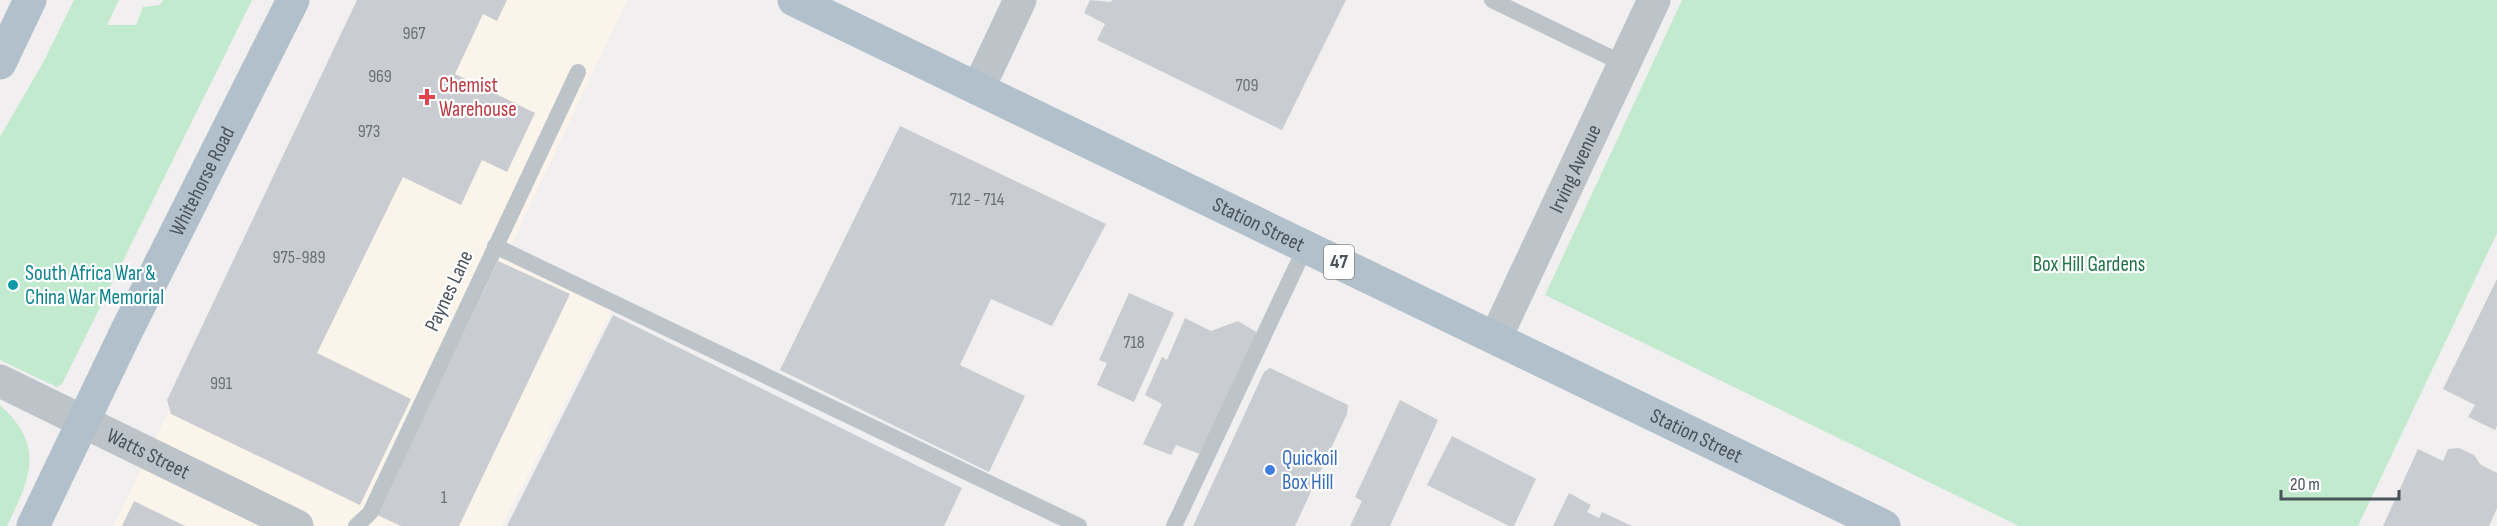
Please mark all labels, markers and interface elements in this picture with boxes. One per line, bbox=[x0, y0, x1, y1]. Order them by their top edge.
house number: 967 bbox=[402, 23, 426, 44]
house number: 969 bbox=[368, 66, 392, 87]
place label: Chemist Warehouse bbox=[439, 73, 517, 122]
house number: 709 bbox=[1235, 75, 1259, 96]
marker: Chemist Warehouse bbox=[420, 90, 434, 104]
street label: Irving Avenue bbox=[1544, 120, 1606, 217]
house number: 973 bbox=[358, 121, 380, 142]
street label: Whitehorse Road bbox=[164, 122, 240, 240]
house number: 712 - 714 bbox=[950, 189, 1005, 210]
street label: Station Street bbox=[1209, 191, 1309, 257]
road number: 47 bbox=[1324, 245, 1354, 279]
house number: 975-989 bbox=[273, 247, 325, 268]
street label: Paynes Lane bbox=[419, 247, 479, 335]
park label: Box Hill Gardens bbox=[2033, 252, 2145, 277]
place label: South Africa War & China War Memorial bbox=[25, 261, 164, 310]
marker: South Africa War & China War Memorial bbox=[6, 278, 20, 292]
house number: 718 bbox=[1123, 332, 1145, 353]
house number: 991 bbox=[210, 373, 233, 394]
street label: Station Street bbox=[1646, 403, 1746, 468]
street label: Watts Street bbox=[103, 423, 194, 484]
place label: Quickoil Box Hill bbox=[1282, 446, 1338, 495]
marker: Quickoil Box Hill bbox=[1263, 463, 1277, 477]
scale bar bbox=[2281, 463, 2400, 501]
text: 20 m bbox=[2290, 474, 2320, 495]
house number: 1 bbox=[441, 487, 448, 508]

